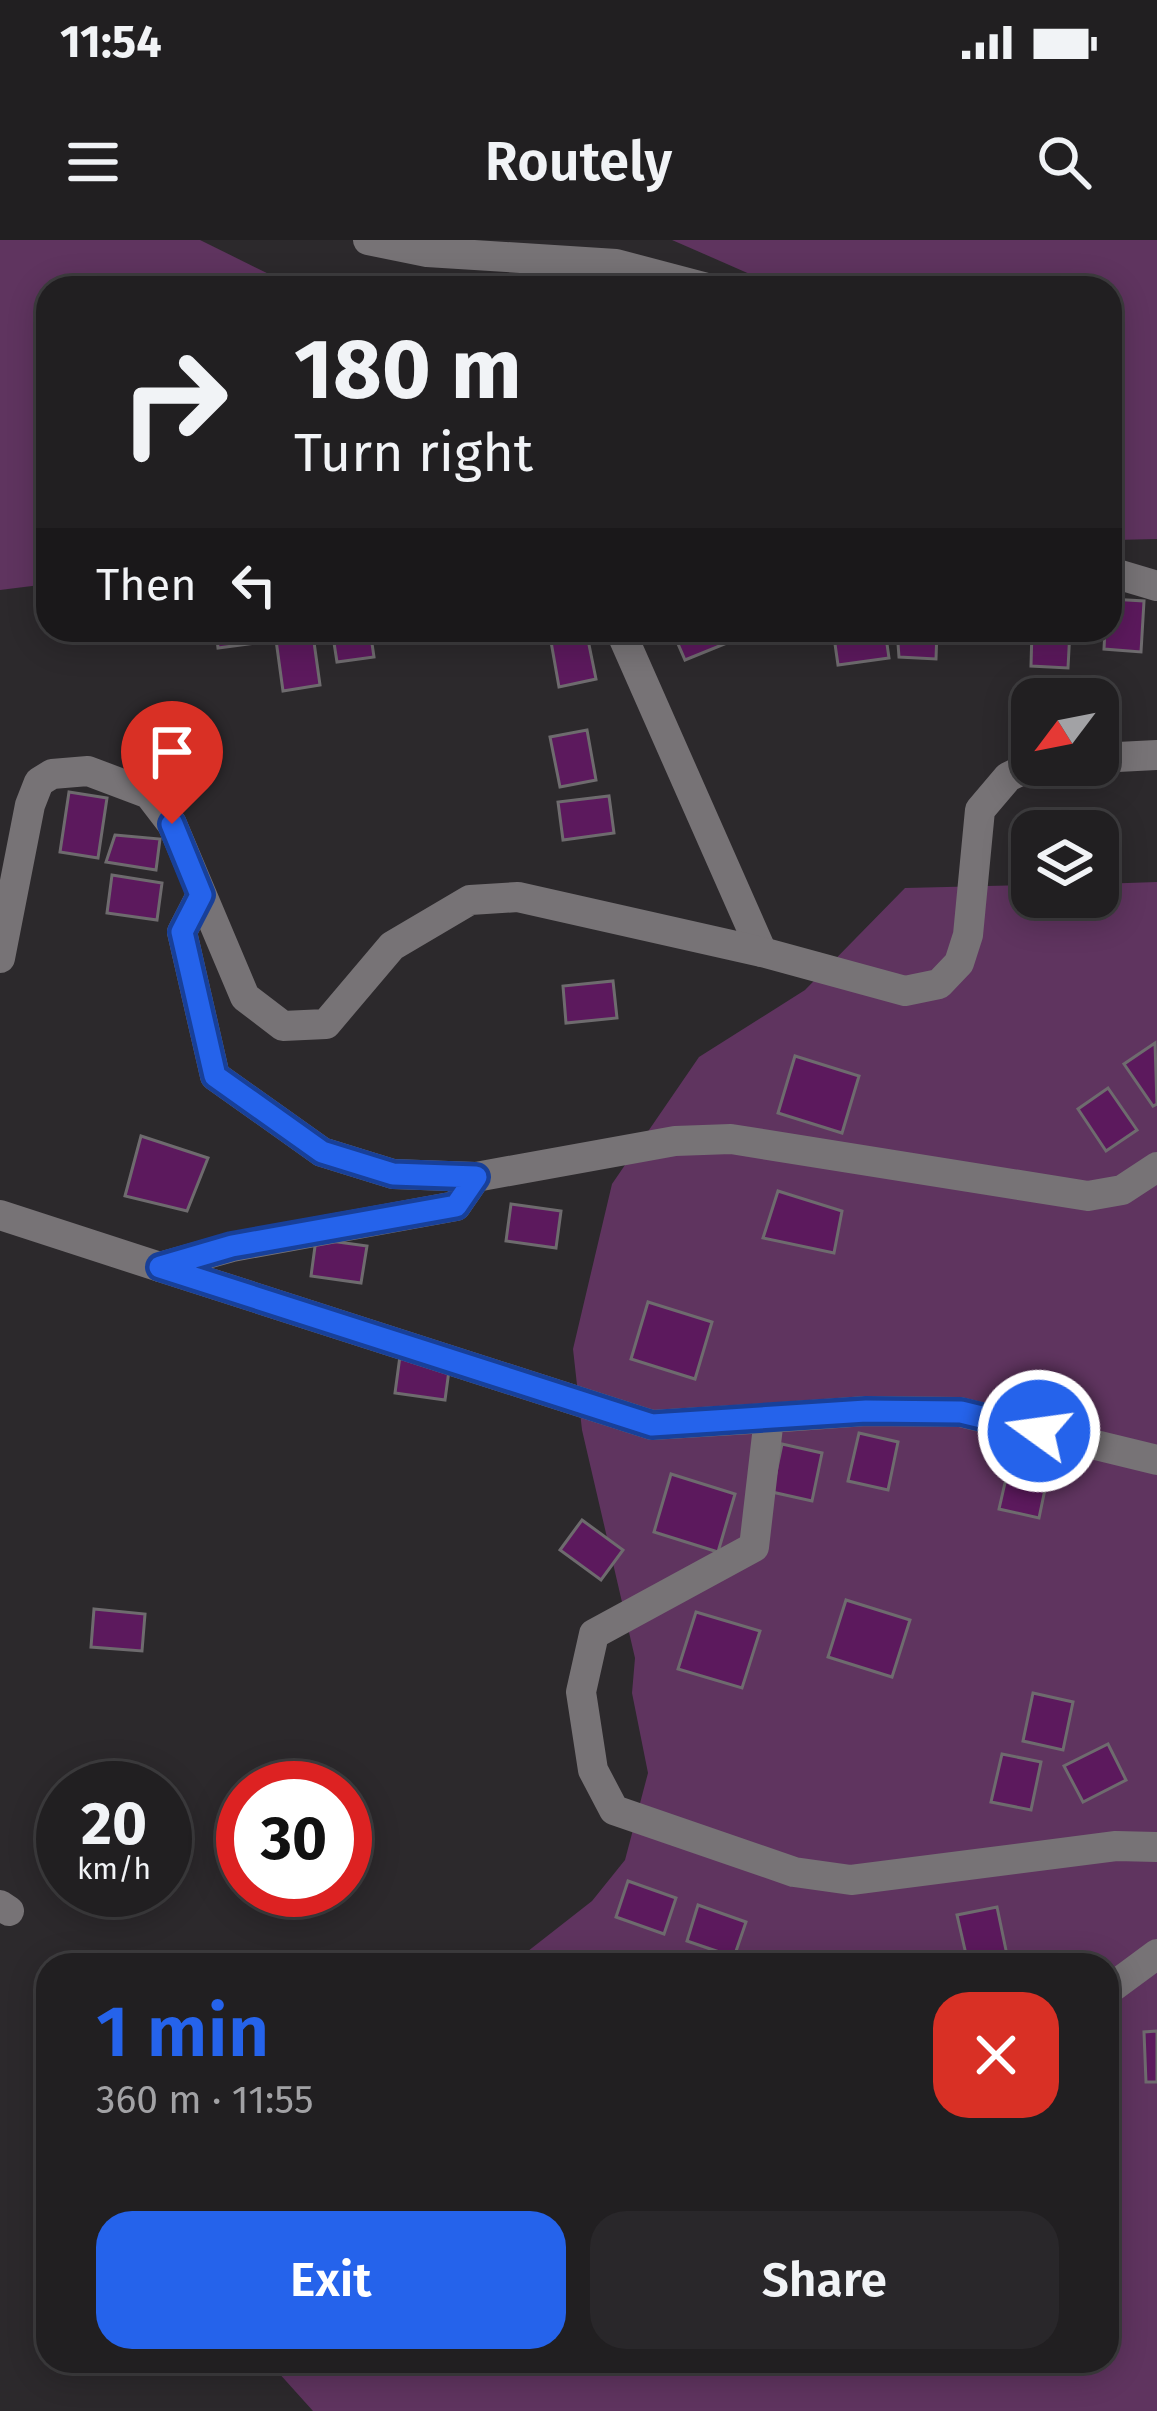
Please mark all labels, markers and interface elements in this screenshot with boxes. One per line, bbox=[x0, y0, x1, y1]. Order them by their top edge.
text: 11:54 bbox=[60, 15, 162, 69]
icon: menu bbox=[60, 129, 126, 195]
icon: search bbox=[1031, 129, 1097, 195]
text: Routely bbox=[485, 130, 672, 194]
text: 180 m bbox=[294, 319, 522, 420]
icon: right bbox=[96, 324, 252, 480]
text: Turn right bbox=[294, 421, 533, 485]
icon: left bbox=[221, 552, 287, 618]
text: Then bbox=[96, 558, 197, 612]
north arrow bbox=[1011, 678, 1119, 786]
map controls bbox=[1011, 678, 1119, 918]
pin bbox=[121, 701, 223, 824]
icon: arrive bbox=[139, 719, 205, 785]
button: layers bbox=[1011, 810, 1119, 918]
position arrow bbox=[976, 1368, 1102, 1494]
speed limit sign: 30 bbox=[216, 1761, 372, 1917]
text: 20 bbox=[81, 1788, 147, 1860]
text: km/h bbox=[77, 1851, 151, 1887]
text: 1 min bbox=[96, 1989, 269, 2075]
button: close bbox=[933, 1992, 1059, 2118]
text: 360 m · 11:55 bbox=[96, 2077, 313, 2123]
button: Exit bbox=[96, 2211, 566, 2349]
button: Share bbox=[590, 2211, 1059, 2349]

